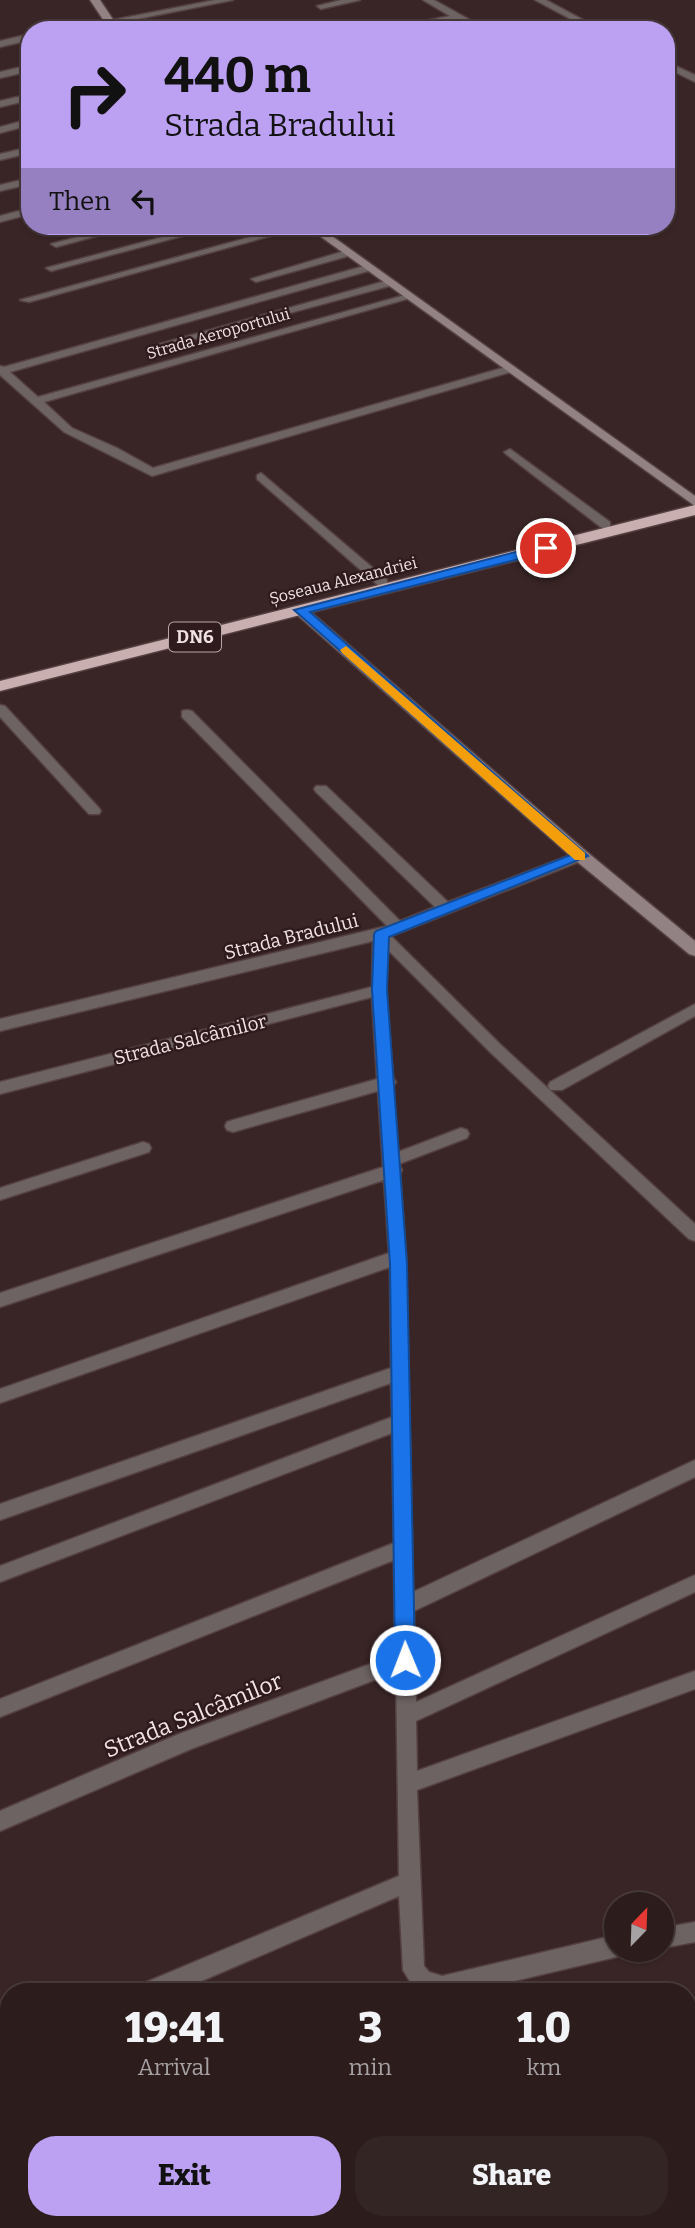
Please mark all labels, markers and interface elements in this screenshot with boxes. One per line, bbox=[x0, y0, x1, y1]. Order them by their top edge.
text: 440 m bbox=[164, 46, 311, 105]
icon: right bbox=[49, 49, 140, 140]
text: Strada Bradului bbox=[164, 106, 396, 144]
icon: left bbox=[125, 182, 163, 220]
text: Then bbox=[49, 186, 111, 217]
street label: Strada Aeroportului bbox=[144, 304, 292, 363]
pin bbox=[516, 518, 576, 578]
icon: arrive bbox=[527, 529, 565, 567]
street label: Șoseaua Alexandriei bbox=[267, 553, 419, 609]
road number: DN6 bbox=[169, 622, 221, 652]
street label: Strada Bradului bbox=[222, 909, 361, 964]
street label: Strada Salcâmilor bbox=[111, 1009, 269, 1070]
position arrow bbox=[368, 1623, 442, 1697]
street label: Strada Salcâmilor bbox=[100, 1667, 286, 1763]
north arrow bbox=[604, 1892, 674, 1962]
map controls bbox=[604, 1892, 674, 1962]
text: 19:41 bbox=[125, 2003, 223, 2053]
text: 3 bbox=[358, 2003, 382, 2053]
text: 1.0 bbox=[517, 2003, 571, 2053]
text: Arrival bbox=[138, 2053, 211, 2081]
text: min bbox=[348, 2053, 392, 2081]
text: km bbox=[527, 2053, 561, 2081]
button: Exit bbox=[28, 2136, 341, 2216]
button: Share bbox=[355, 2136, 668, 2216]

